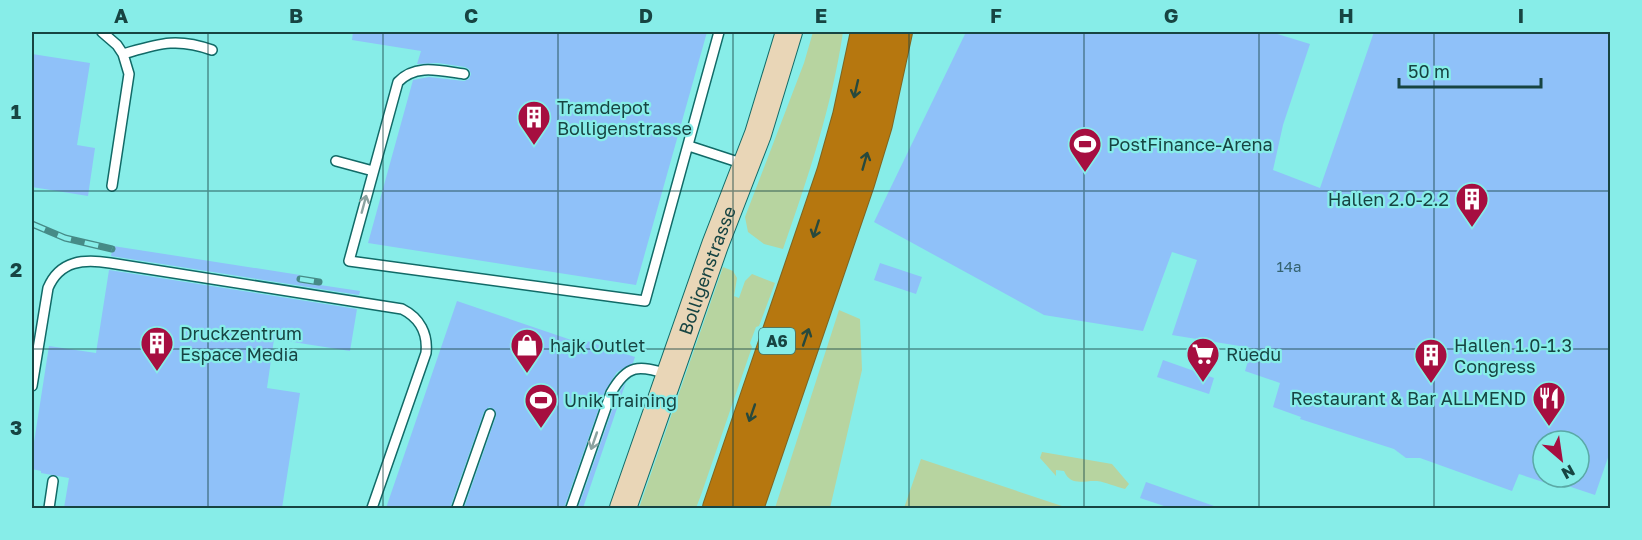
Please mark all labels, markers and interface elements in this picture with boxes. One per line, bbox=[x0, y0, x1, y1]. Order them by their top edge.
text: A bbox=[114, 3, 128, 27]
text: B bbox=[289, 3, 303, 27]
text: C bbox=[464, 3, 478, 27]
text: D bbox=[639, 3, 653, 27]
text: E bbox=[815, 3, 827, 27]
text: F bbox=[990, 3, 1002, 27]
text: G bbox=[1164, 3, 1178, 27]
text: H bbox=[1338, 3, 1354, 27]
text: I bbox=[1518, 3, 1524, 27]
scale bar bbox=[1399, 51, 1542, 89]
text: 50 m bbox=[1408, 60, 1450, 82]
one-way arrow bbox=[849, 79, 861, 98]
place label: Tramdepot Bolligenstrasse bbox=[557, 96, 692, 139]
text: 1 bbox=[11, 99, 21, 123]
building icon: Tramdepot Bolligenstrasse bbox=[516, 99, 552, 146]
sports icon: PostFinance-Arena bbox=[1067, 126, 1103, 173]
place label: PostFinance-Arena bbox=[1108, 133, 1273, 155]
one-way arrow bbox=[860, 152, 871, 171]
building icon: Hallen 2.0-2.2 bbox=[1454, 181, 1490, 228]
place label: Hallen 2.0-2.2 bbox=[1328, 188, 1449, 210]
one-way arrow bbox=[359, 195, 371, 214]
street label: Bolligenstrasse bbox=[674, 203, 740, 338]
one-way arrow bbox=[809, 219, 820, 238]
text: 2 bbox=[10, 257, 22, 281]
house number: 14a bbox=[1277, 257, 1301, 275]
place label: Druckzentrum Espace Media bbox=[180, 322, 302, 365]
building icon: Druckzentrum Espace Media bbox=[139, 325, 175, 372]
shop icon: hajk Outlet bbox=[509, 327, 545, 374]
one-way arrow bbox=[801, 327, 812, 346]
road number: A6 bbox=[759, 328, 795, 354]
place label: hajk Outlet bbox=[550, 334, 645, 356]
place label: Hallen 1.0-1.3 Congress bbox=[1454, 334, 1572, 377]
supermarket icon: Rüedu bbox=[1185, 336, 1221, 383]
building icon: Hallen 1.0-1.3 Congress bbox=[1413, 337, 1449, 384]
place label: Rüedu bbox=[1226, 343, 1281, 365]
restaurant icon: Restaurant & Bar ALLMEND bbox=[1531, 380, 1567, 427]
sports icon: Unik Training bbox=[523, 382, 559, 429]
place label: Restaurant & Bar ALLMEND bbox=[1290, 387, 1526, 409]
place label: Unik Training bbox=[564, 389, 677, 411]
one-way arrow bbox=[746, 403, 757, 422]
text: 3 bbox=[10, 415, 22, 439]
north arrow bbox=[1531, 429, 1591, 489]
one-way arrow bbox=[588, 431, 599, 450]
text: N bbox=[1558, 460, 1578, 484]

